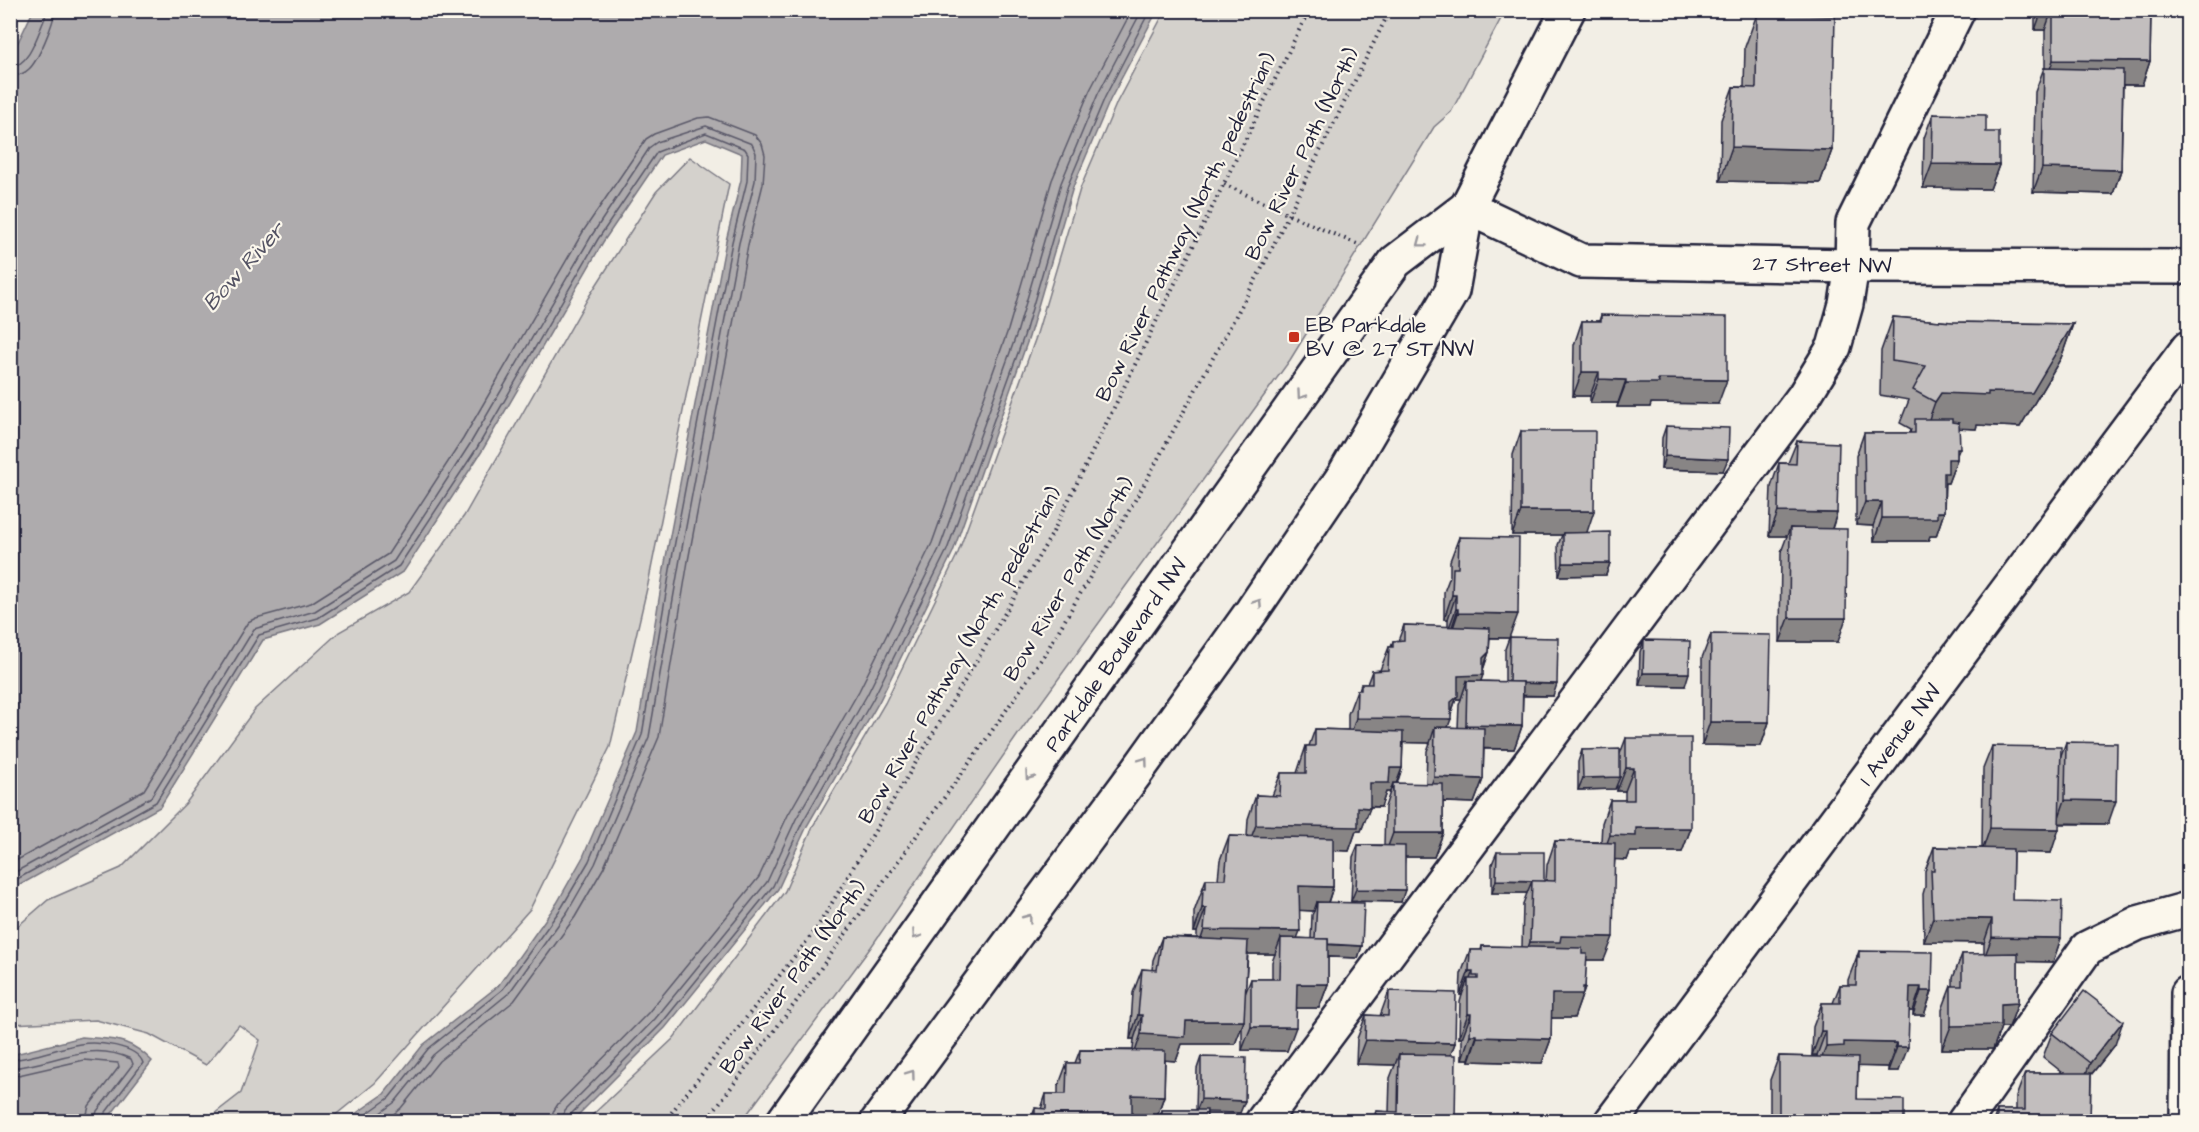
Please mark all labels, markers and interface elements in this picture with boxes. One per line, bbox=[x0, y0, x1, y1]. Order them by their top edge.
street label: Bow River Path (North) bbox=[1238, 43, 1366, 265]
street label: Bow River Pathway (North, pedestrian) bbox=[1089, 48, 1285, 407]
water label: Bow River bbox=[196, 214, 294, 318]
one-way arrow bbox=[1416, 235, 1427, 246]
street label: 27 Street NW bbox=[1752, 249, 1892, 281]
place label: EB Parkdale BV @ 27 ST NW bbox=[1306, 311, 1474, 364]
marker: EB Parkdale BV @ 27 ST NW bbox=[1287, 330, 1301, 344]
one-way arrow bbox=[1297, 388, 1308, 399]
street label: Bow River Path (North) bbox=[997, 472, 1141, 686]
street label: Bow River Pathway (North, pedestrian) bbox=[851, 481, 1070, 830]
street label: Parkdale Boulevard NW bbox=[1038, 552, 1194, 758]
one-way arrow bbox=[1251, 598, 1262, 609]
street label: 1 Avenue NW bbox=[1852, 678, 1948, 792]
one-way arrow bbox=[1137, 757, 1148, 768]
one-way arrow bbox=[1025, 769, 1036, 780]
street label: Bow River Path (North) bbox=[713, 874, 873, 1080]
one-way arrow bbox=[1020, 913, 1031, 924]
one-way arrow bbox=[912, 928, 923, 939]
one-way arrow bbox=[904, 1070, 915, 1081]

